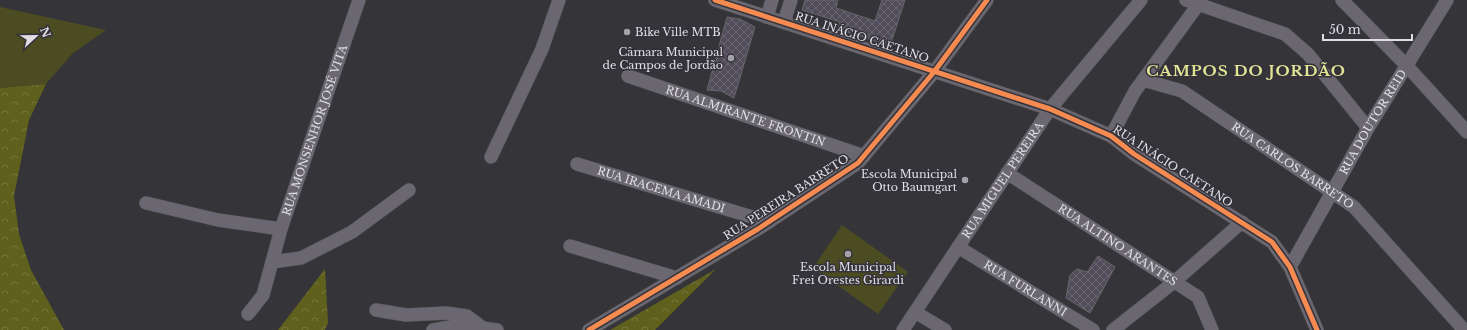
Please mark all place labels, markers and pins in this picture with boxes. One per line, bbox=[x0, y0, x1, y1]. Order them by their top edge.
place label: Bike Ville MTB bbox=[635, 25, 721, 39]
marker: Bike Ville MTB bbox=[622, 27, 632, 37]
place label: Câmara Municipal de Campos de Jordão bbox=[603, 45, 723, 72]
marker: Câmara Municipal de Campos de Jordão bbox=[726, 53, 736, 63]
place label: Escola Municipal Otto Baumgart bbox=[861, 167, 958, 194]
marker: Escola Municipal Otto Baumgart bbox=[960, 175, 970, 185]
marker: Escola Municipal Frei Orestes Girardi bbox=[843, 249, 853, 259]
place label: Escola Municipal Frei Orestes Girardi bbox=[792, 260, 904, 287]

